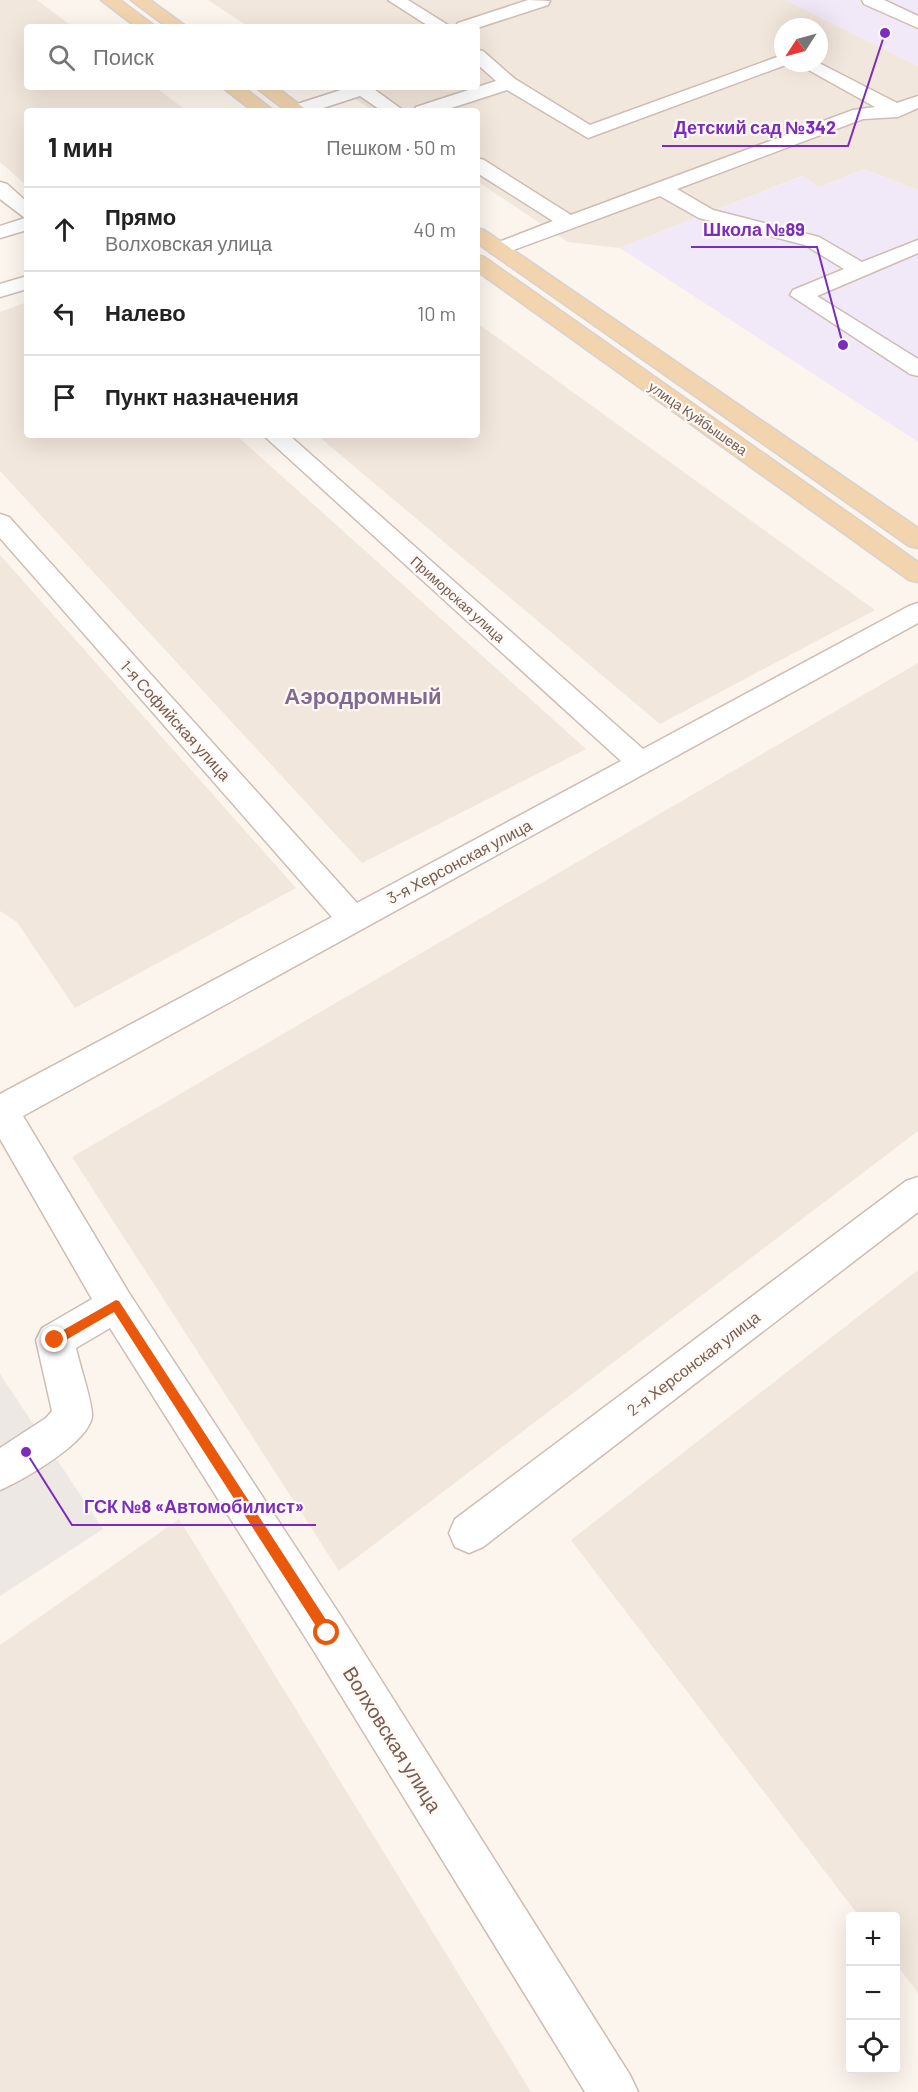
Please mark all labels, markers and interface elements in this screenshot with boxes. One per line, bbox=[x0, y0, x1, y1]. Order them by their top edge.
north arrow bbox=[774, 18, 828, 72]
search box bbox=[24, 24, 480, 90]
icon: search bbox=[45, 41, 78, 74]
text: Поиск bbox=[93, 43, 154, 69]
callout: Детский сад №342 bbox=[662, 110, 848, 146]
text: Детский сад №342 bbox=[674, 116, 836, 138]
text: 1 мин bbox=[48, 131, 113, 162]
text: Пешком · 50 m bbox=[326, 135, 456, 159]
text: Прямо bbox=[105, 203, 176, 229]
callout: Школа №89 bbox=[691, 211, 817, 247]
icon: ahead bbox=[48, 213, 81, 246]
text: 40 m bbox=[413, 217, 456, 241]
text: Школа №89 bbox=[703, 218, 805, 240]
text: Волховская улица bbox=[105, 231, 272, 255]
icon: left bbox=[48, 297, 81, 330]
text: Налево bbox=[105, 299, 186, 325]
text: 10 m bbox=[417, 301, 456, 325]
street label: улица Куйбышева bbox=[645, 378, 751, 458]
icon: arrive bbox=[48, 381, 81, 414]
text: Пункт назначения bbox=[105, 383, 299, 409]
street label: Приморская улица bbox=[407, 552, 509, 646]
street label: 1-я Софийская улица bbox=[117, 656, 235, 784]
district label: Аэродромный bbox=[284, 682, 442, 709]
street label: 3-я Херсонская улица bbox=[384, 815, 535, 907]
street label: 2-я Херсонская улица bbox=[623, 1307, 763, 1419]
route end bbox=[41, 1326, 67, 1352]
callout: ГСК №8 «Автомобилист» bbox=[72, 1489, 316, 1525]
text: ГСК №8 «Автомобилист» bbox=[84, 1495, 304, 1517]
route start bbox=[313, 1619, 339, 1645]
street label: Волховская улица bbox=[339, 1662, 448, 1817]
map controls bbox=[846, 1912, 900, 2074]
button: + bbox=[846, 1912, 900, 1966]
button: − bbox=[846, 1966, 900, 2020]
button: locate bbox=[846, 2020, 900, 2074]

